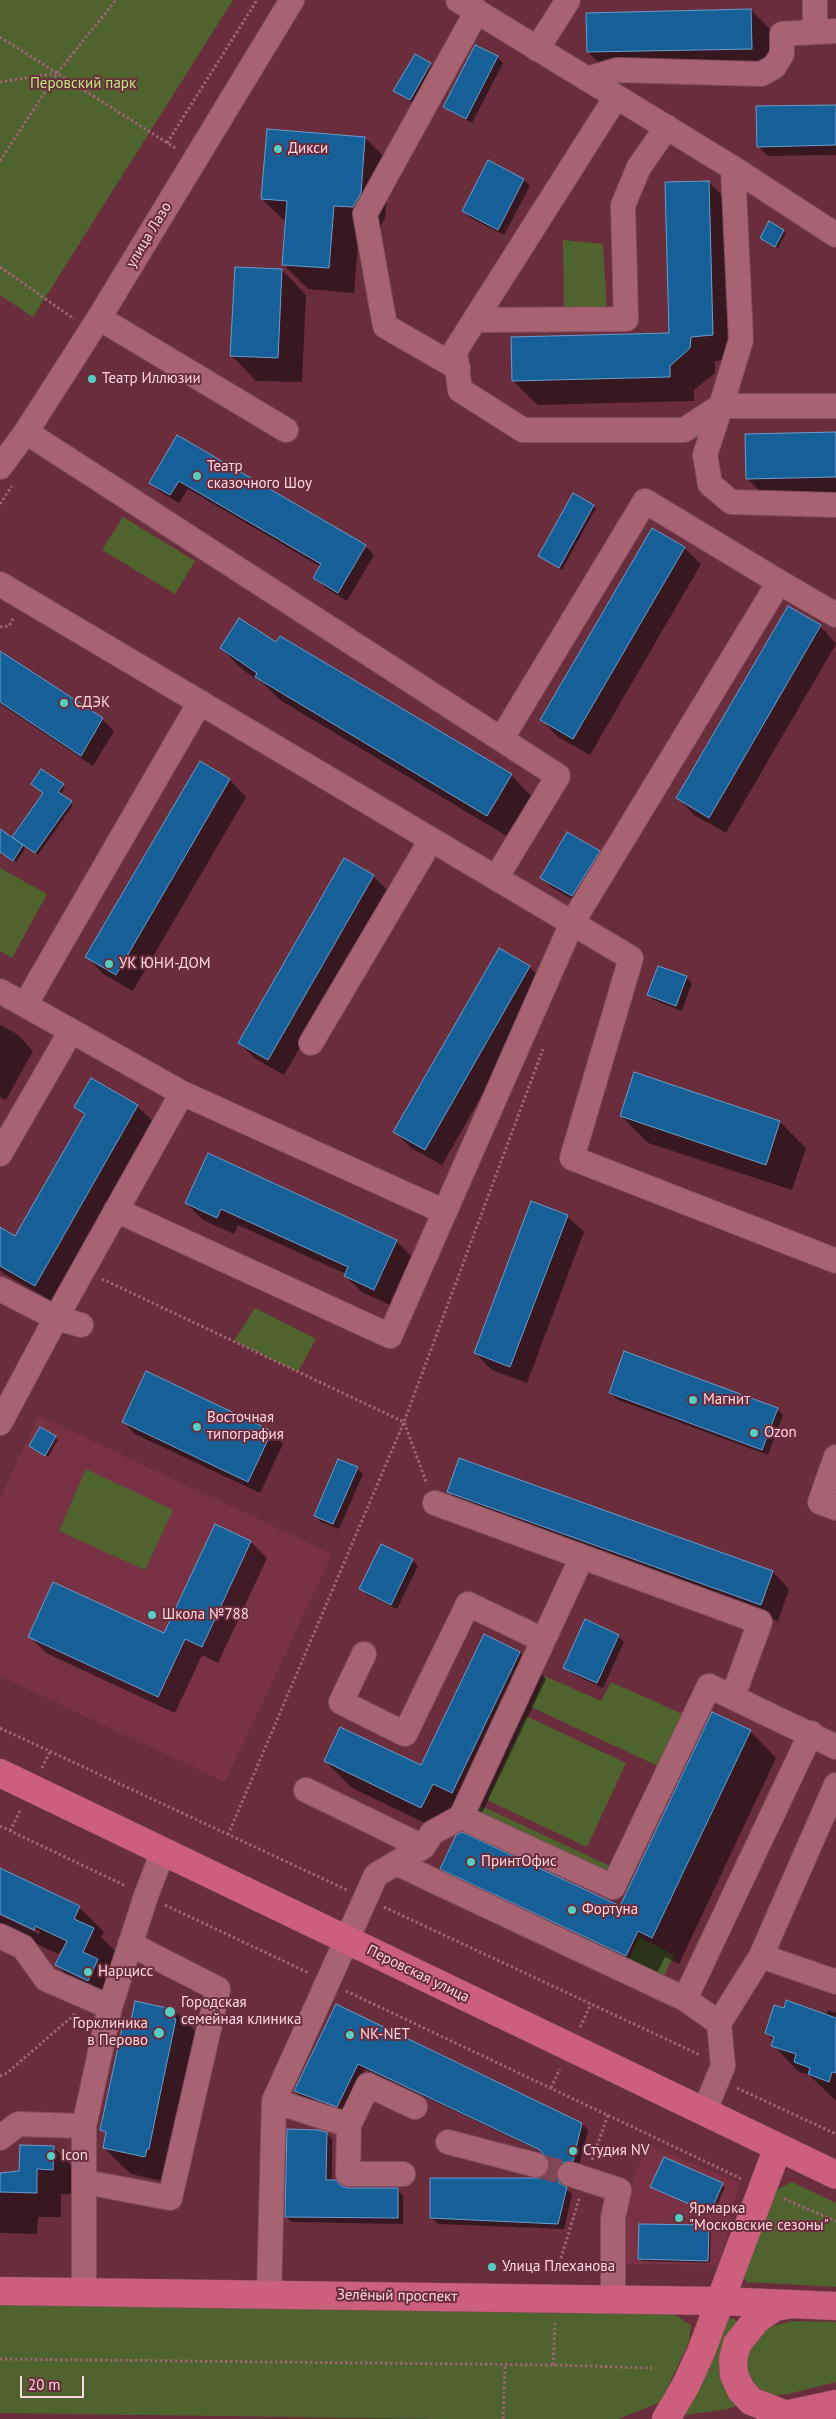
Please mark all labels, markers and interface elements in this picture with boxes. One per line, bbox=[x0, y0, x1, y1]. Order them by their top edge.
park label: Перовский парк bbox=[30, 75, 136, 93]
place label: Дикси bbox=[288, 140, 328, 158]
marker: Дикси bbox=[272, 143, 284, 155]
street label: улица Лазо bbox=[122, 199, 176, 271]
place label: Театр Иллюзии bbox=[102, 370, 201, 388]
marker: Театр Иллюзии bbox=[86, 373, 98, 385]
place label: Театр сказочного Шоу bbox=[207, 458, 312, 493]
marker: Театр сказочного Шоу bbox=[191, 470, 203, 482]
place label: СДЭК bbox=[74, 694, 110, 712]
marker: СДЭК bbox=[58, 697, 70, 709]
place label: УК ЮНИ-ДОМ bbox=[119, 955, 211, 973]
marker: УК ЮНИ-ДОМ bbox=[103, 958, 115, 970]
place label: Магнит bbox=[703, 1391, 750, 1409]
marker: Магнит bbox=[687, 1394, 699, 1406]
place label: Восточная типография bbox=[207, 1409, 284, 1444]
marker: Восточная типография bbox=[191, 1421, 203, 1433]
place label: Ozon bbox=[764, 1424, 797, 1442]
marker: Ozon bbox=[748, 1427, 760, 1439]
place label: Школа №788 bbox=[162, 1606, 249, 1624]
marker: Школа №788 bbox=[146, 1609, 158, 1621]
place label: ПринтОфис bbox=[481, 1853, 557, 1871]
marker: ПринтОфис bbox=[465, 1856, 477, 1868]
place label: Фортуна bbox=[582, 1901, 638, 1919]
marker: Фортуна bbox=[566, 1904, 578, 1916]
street label: Перовская улица bbox=[364, 1941, 472, 2007]
place label: Нарцисс bbox=[98, 1963, 153, 1981]
marker: Нарцисс bbox=[82, 1966, 94, 1978]
place label: Городская семейная клиника bbox=[181, 1994, 301, 2029]
marker: Городская семейная клиника bbox=[163, 2005, 177, 2019]
place label: Горклиника в Перово bbox=[73, 2015, 148, 2050]
marker: Горклиника в Перово bbox=[152, 2026, 166, 2040]
place label: NK-NET bbox=[360, 2026, 410, 2044]
marker: NK-NET bbox=[344, 2029, 356, 2041]
place label: Студия NV bbox=[583, 2142, 649, 2160]
marker: Студия NV bbox=[567, 2145, 579, 2157]
place label: Icon bbox=[61, 2147, 88, 2165]
marker: Icon bbox=[45, 2150, 57, 2162]
place label: Ярмарка "Московские сезоны" bbox=[689, 2200, 829, 2235]
marker: Ярмарка "Московские сезоны" bbox=[673, 2212, 685, 2224]
place label: Улица Плеханова bbox=[502, 2258, 615, 2276]
marker: Улица Плеханова bbox=[486, 2261, 498, 2273]
street label: Зелёный проспект bbox=[337, 2286, 457, 2306]
scale bar bbox=[22, 2366, 86, 2398]
text: 20 m bbox=[28, 2375, 61, 2394]

